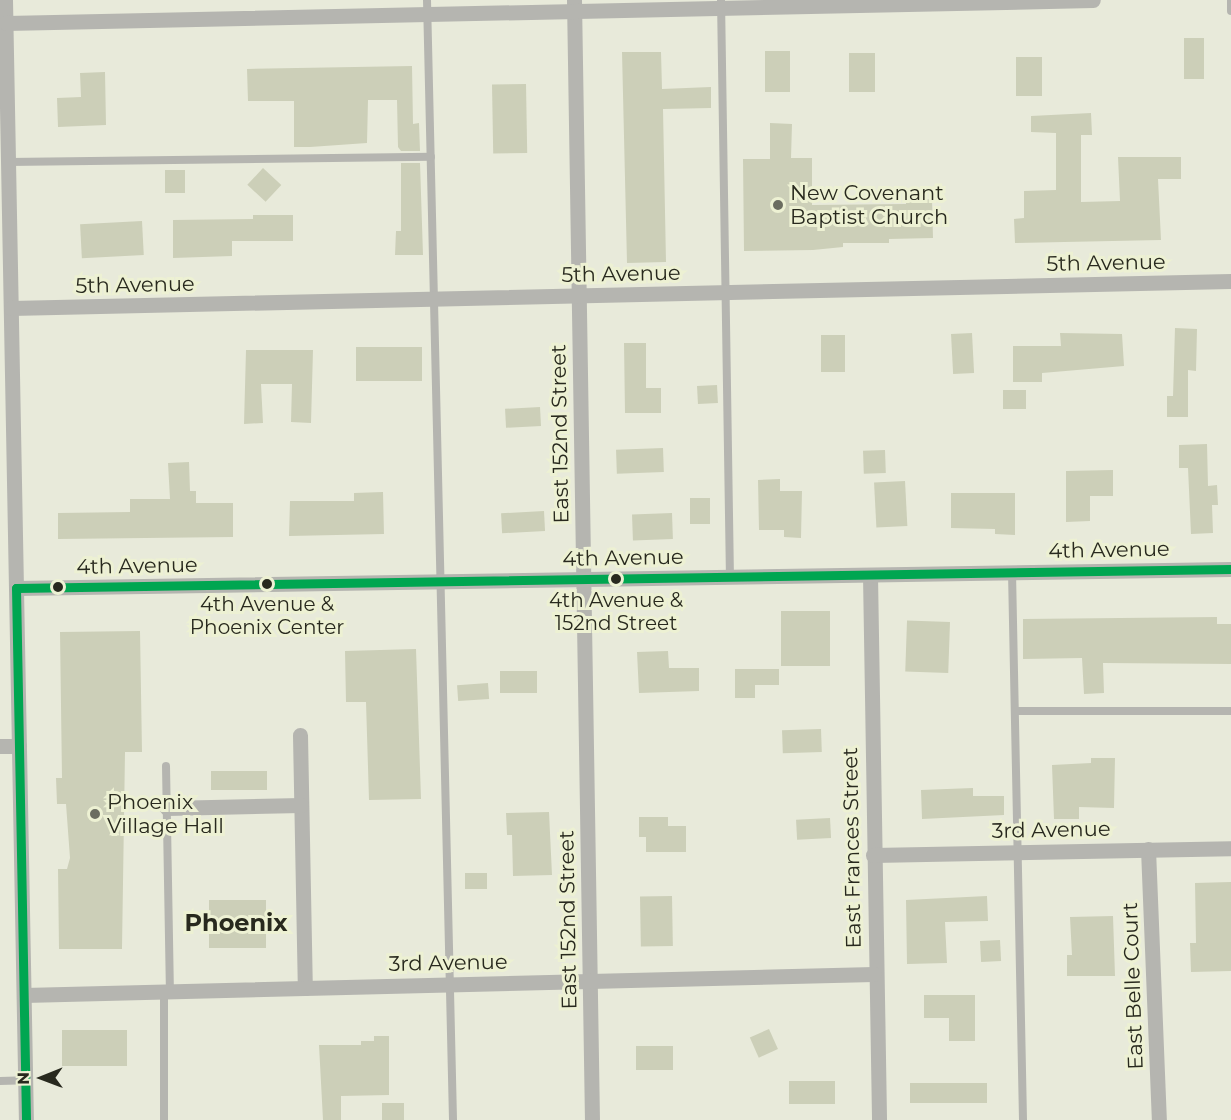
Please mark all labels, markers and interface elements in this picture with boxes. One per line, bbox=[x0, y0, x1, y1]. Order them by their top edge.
place label: New Covenant Baptist Church bbox=[790, 180, 948, 230]
marker: New Covenant Baptist Church bbox=[771, 198, 785, 212]
street label: 5th Avenue bbox=[1046, 249, 1166, 277]
street label: 5th Avenue bbox=[561, 260, 681, 288]
street label: 5th Avenue bbox=[75, 271, 195, 299]
street label: East 152nd Street bbox=[546, 344, 574, 524]
street label: 4th Avenue bbox=[1048, 536, 1170, 564]
street label: 4th Avenue bbox=[562, 544, 684, 572]
street label: 4th Avenue bbox=[76, 552, 198, 580]
marker: 4th Avenue & 152nd Street bbox=[610, 573, 622, 585]
marker: 4th Avenue & Phoenix Center bbox=[261, 578, 273, 590]
unlabelled marker bbox=[52, 581, 64, 593]
place label: 4th Avenue & 152nd Street bbox=[549, 588, 683, 635]
place label: 4th Avenue & Phoenix Center bbox=[190, 593, 344, 640]
street label: East Frances Street bbox=[838, 747, 866, 949]
place label: Phoenix Village Hall bbox=[107, 789, 224, 839]
marker: Phoenix Village Hall bbox=[88, 807, 102, 821]
street label: 3rd Avenue bbox=[991, 816, 1111, 844]
street label: East 152nd Street bbox=[554, 830, 582, 1010]
street label: East Belle Court bbox=[1117, 902, 1149, 1070]
district label: Phoenix bbox=[184, 909, 288, 937]
street label: 3rd Avenue bbox=[388, 949, 508, 977]
north arrow bbox=[12, 1048, 72, 1108]
text: N bbox=[14, 1072, 33, 1085]

